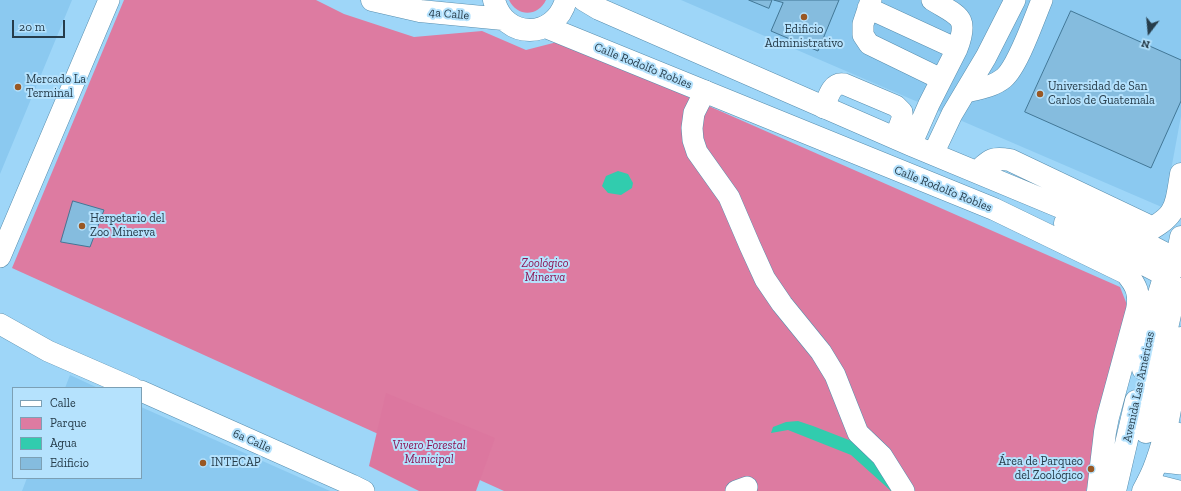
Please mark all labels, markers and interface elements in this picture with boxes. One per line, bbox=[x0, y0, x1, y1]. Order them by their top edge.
street label: 4a Calle bbox=[428, 5, 470, 23]
scale bar bbox=[14, 12, 67, 38]
marker: Edificio Administrativo bbox=[799, 12, 809, 22]
north arrow bbox=[1129, 12, 1169, 52]
text: 20 m bbox=[19, 20, 45, 34]
place label: Edificio Administrativo bbox=[765, 23, 843, 51]
text: N bbox=[1140, 37, 1151, 51]
street label: Calle Rodolfo Robles bbox=[592, 40, 694, 92]
place label: Mercado La Terminal bbox=[26, 73, 86, 101]
place label: Universidad de San Carlos de Guatemala bbox=[1048, 80, 1155, 108]
marker: Mercado La Terminal bbox=[13, 82, 23, 92]
marker: Universidad de San Carlos de Guatemala bbox=[1035, 89, 1045, 99]
street label: Calle Rodolfo Robles bbox=[892, 163, 994, 215]
place label: Herpetario del Zoo Minerva bbox=[90, 212, 165, 240]
marker: Herpetario del Zoo Minerva bbox=[77, 221, 87, 231]
park label: Zoológico Minerva bbox=[521, 257, 569, 285]
street label: Avenida Las Américas bbox=[1120, 330, 1158, 444]
legend bbox=[12, 387, 142, 479]
text: Calle bbox=[50, 396, 76, 410]
text: Parque bbox=[50, 416, 86, 430]
street label: 6a Calle bbox=[231, 426, 273, 456]
text: Agua bbox=[50, 436, 77, 450]
park label: Vivero Forestal Municipal bbox=[392, 439, 466, 467]
place label: Área de Parqueo del Zoológico bbox=[998, 455, 1083, 483]
text: Edificio bbox=[50, 456, 89, 470]
place label: INTECAP bbox=[211, 456, 261, 470]
marker: INTECAP bbox=[198, 458, 208, 468]
marker: Área de Parqueo del Zoológico bbox=[1086, 464, 1096, 474]

